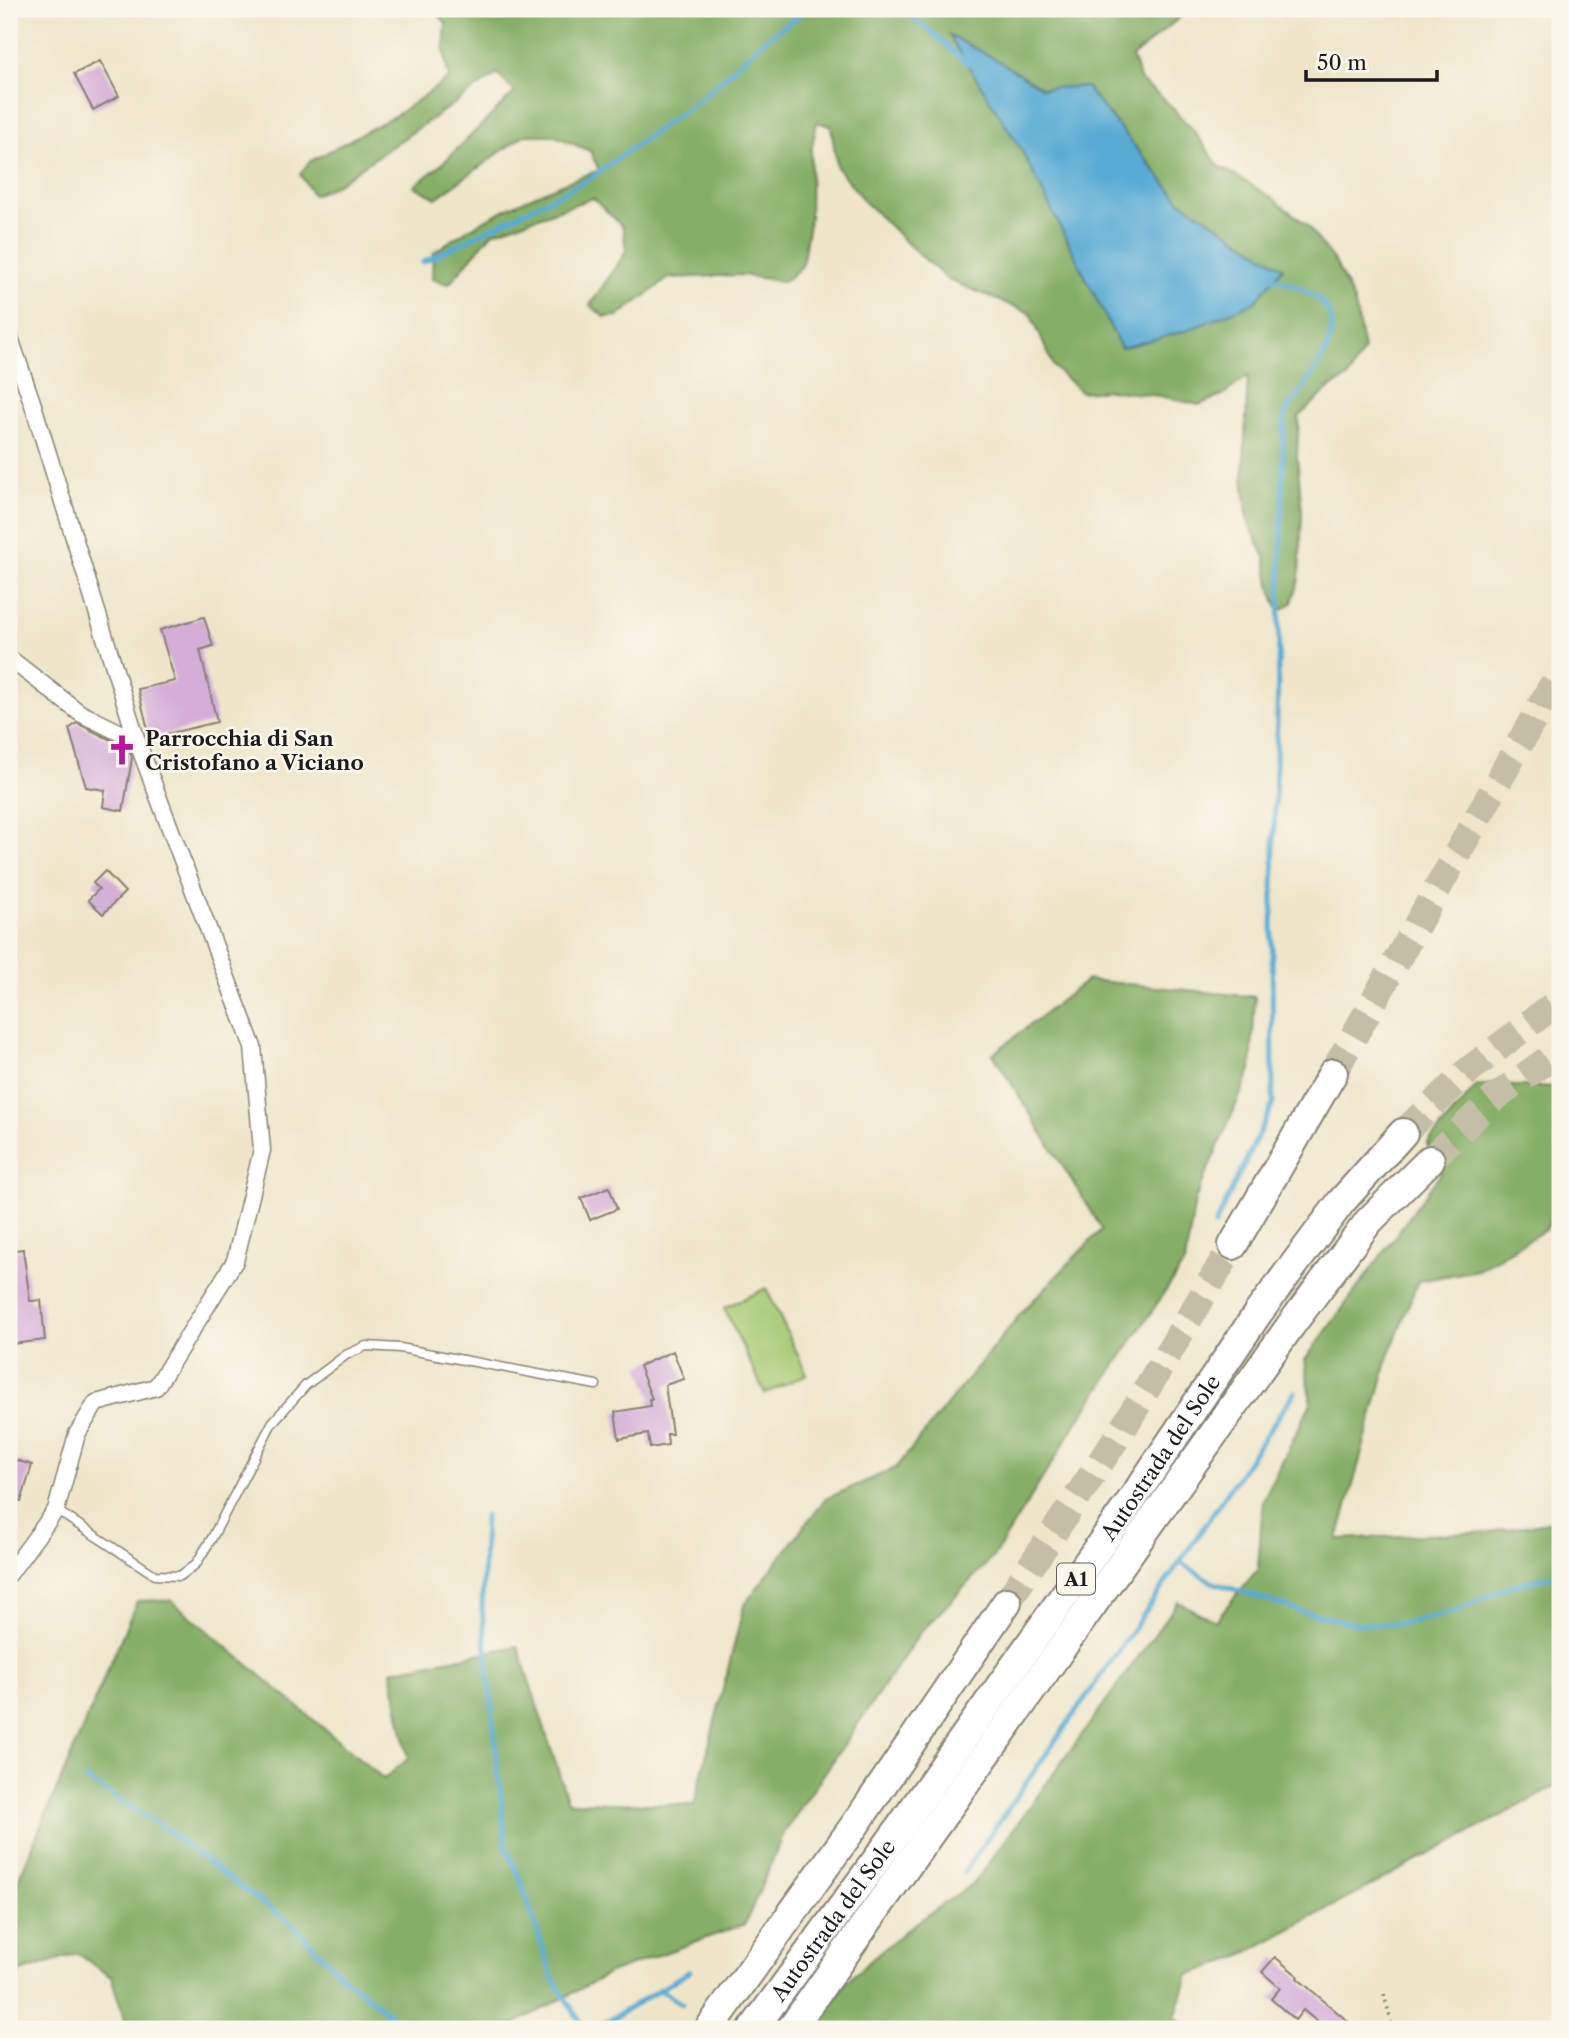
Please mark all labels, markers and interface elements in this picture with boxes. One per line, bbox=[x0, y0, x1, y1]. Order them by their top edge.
scale bar bbox=[1306, 38, 1438, 82]
text: 50 m bbox=[1317, 50, 1367, 75]
place label: Parrocchia di San Cristofano a Viciano bbox=[145, 726, 364, 775]
church icon: Parrocchia di San Cristofano a Viciano bbox=[105, 733, 139, 767]
street label: Autostrada del Sole bbox=[1095, 1370, 1225, 1545]
road number: A1 bbox=[1057, 1564, 1095, 1595]
street label: Autostrada del Sole bbox=[765, 1834, 900, 2006]

